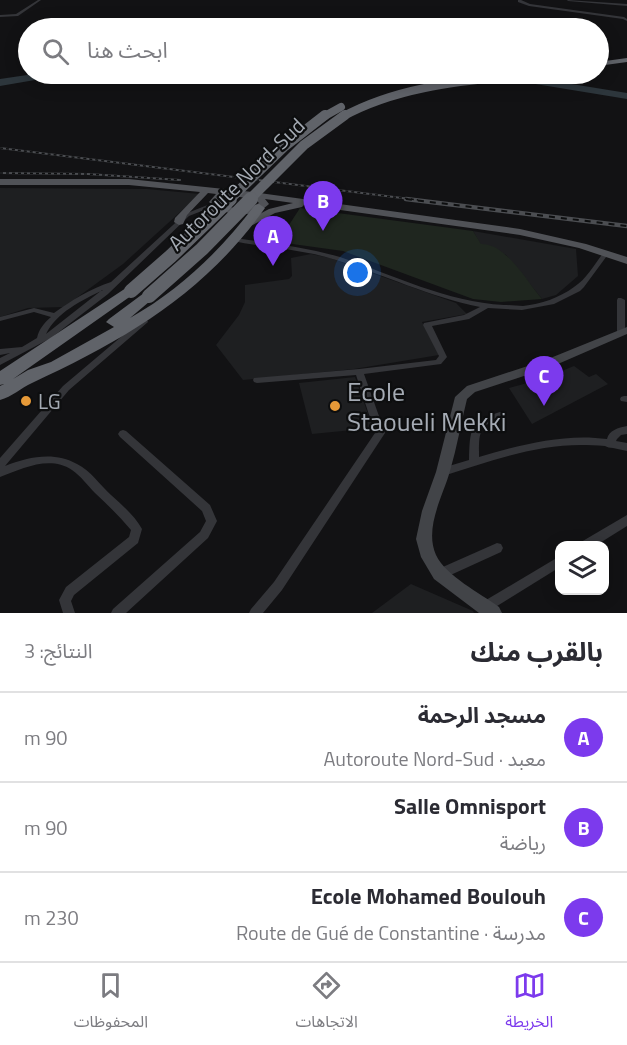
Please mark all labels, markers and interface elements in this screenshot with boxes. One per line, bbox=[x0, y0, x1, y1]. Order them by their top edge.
search box bbox=[18, 18, 609, 84]
text: ابحث هنا bbox=[87, 33, 168, 67]
icon: search bbox=[39, 35, 72, 68]
street label: Autoroute Nord-Sud bbox=[163, 113, 309, 255]
pin: B bbox=[304, 182, 342, 231]
pin: A bbox=[254, 216, 292, 266]
your location bbox=[343, 258, 372, 287]
pin: C bbox=[524, 356, 564, 406]
place label: Ecole Staoueli Mekki bbox=[347, 372, 507, 441]
place label: LG bbox=[38, 385, 61, 417]
marker: LG bbox=[19, 394, 33, 408]
marker: Ecole Staoueli Mekki bbox=[328, 399, 342, 413]
map controls bbox=[555, 541, 609, 595]
button: layers bbox=[555, 541, 609, 595]
text: بالقرب منك bbox=[471, 632, 603, 671]
text: النتائج: 3 bbox=[24, 635, 92, 666]
text: مسجد الرحمة bbox=[418, 698, 546, 732]
text: 90 m bbox=[24, 722, 68, 753]
text: A bbox=[577, 722, 590, 753]
text: معبد · Autoroute Nord-Sud bbox=[323, 743, 546, 774]
text: Salle Omnisport bbox=[394, 789, 546, 823]
text: 90 m bbox=[24, 812, 68, 843]
text: B bbox=[577, 812, 590, 843]
text: رياضة bbox=[500, 827, 546, 858]
text: Ecole Mohamed Boulouh bbox=[311, 879, 546, 913]
text: 230 m bbox=[24, 902, 79, 933]
text: C bbox=[578, 902, 589, 933]
text: مدرسة · Route de Gué de Constantine bbox=[236, 917, 546, 948]
tab: المحفوظات bbox=[74, 969, 148, 1039]
tab: الاتجاهات bbox=[295, 969, 358, 1039]
tab: الخريطة bbox=[505, 969, 553, 1039]

